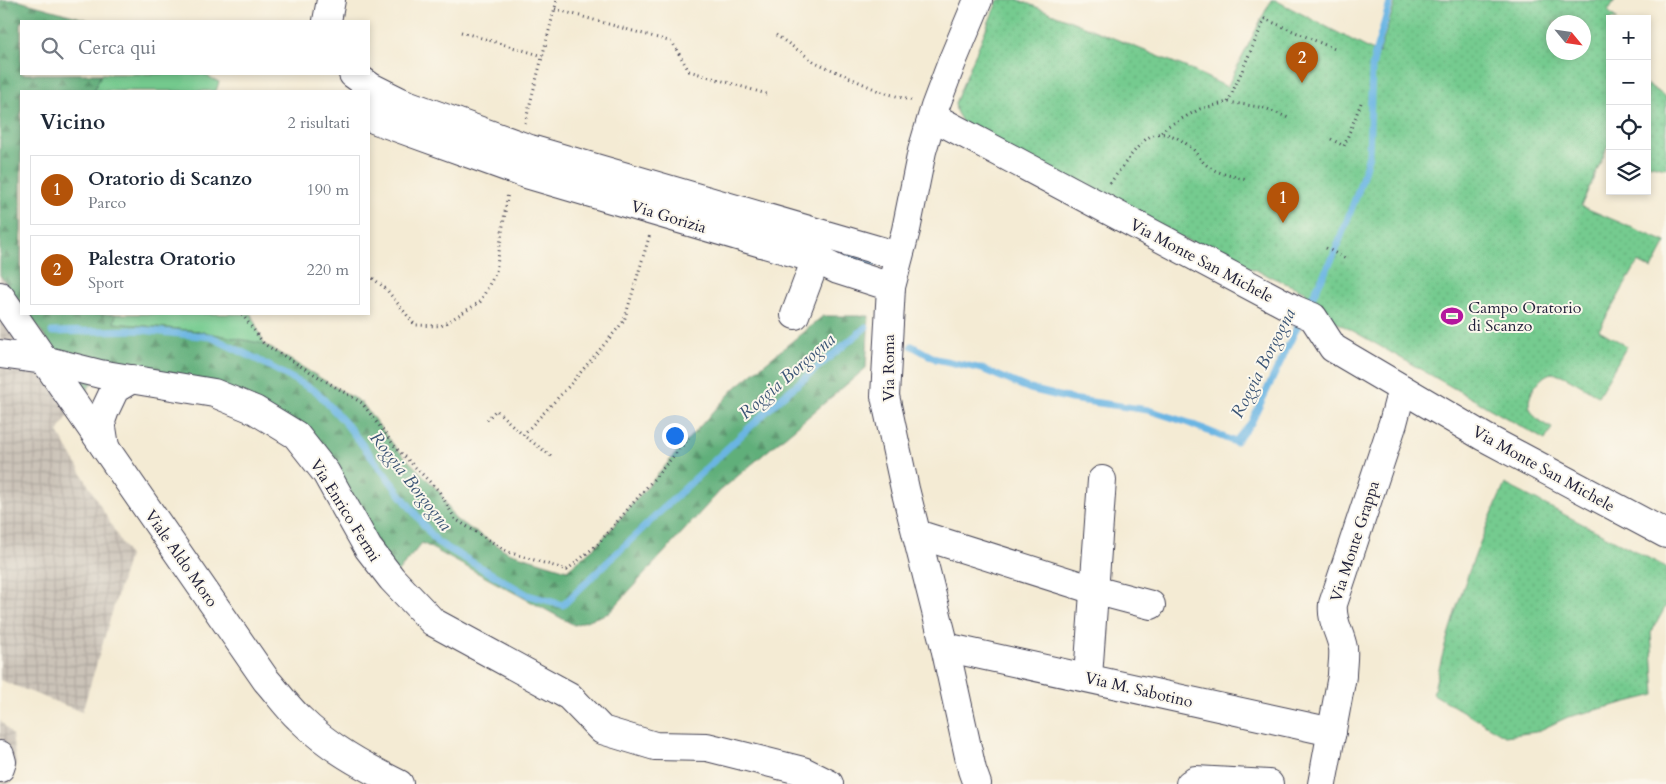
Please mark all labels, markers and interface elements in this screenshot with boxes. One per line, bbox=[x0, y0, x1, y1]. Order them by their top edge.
north arrow bbox=[1546, 15, 1591, 60]
map controls bbox=[1606, 15, 1651, 195]
button: + bbox=[1606, 15, 1651, 60]
search box bbox=[20, 20, 370, 75]
icon: search bbox=[38, 34, 66, 62]
text: Cerca qui bbox=[78, 35, 156, 61]
pin: 2 bbox=[1286, 42, 1318, 83]
button: − bbox=[1606, 60, 1651, 105]
button: locate bbox=[1606, 105, 1651, 150]
text: Vicino bbox=[40, 108, 105, 137]
text: 2 risultati bbox=[287, 112, 350, 134]
button: layers bbox=[1606, 150, 1651, 195]
text: Oratorio di Scanzo bbox=[88, 166, 252, 192]
text: 1 bbox=[53, 179, 61, 201]
text: 190 m bbox=[307, 179, 349, 201]
pin: 1 bbox=[1267, 182, 1299, 223]
text: Parco bbox=[88, 192, 126, 214]
street label: Via Gorizia bbox=[628, 195, 709, 239]
street label: Via Monte San Michele bbox=[1126, 214, 1277, 308]
text: Palestra Oratorio bbox=[88, 246, 236, 272]
text: 2 bbox=[53, 259, 61, 281]
text: 220 m bbox=[307, 259, 349, 281]
text: Sport bbox=[88, 272, 124, 294]
place label: Campo Oratorio di Scanzo bbox=[1468, 297, 1582, 337]
sports icon: Campo Oratorio di Scanzo bbox=[1439, 303, 1465, 329]
water label: Roggia Borgogna bbox=[1225, 304, 1302, 422]
water label: Roggia Borgogna bbox=[734, 328, 841, 425]
street label: Via Roma bbox=[878, 334, 900, 402]
street label: Via Monte San Michele bbox=[1468, 421, 1619, 517]
your location bbox=[662, 423, 688, 449]
water label: Roggia Borgogna bbox=[364, 426, 457, 536]
street label: Via Enrico Fermi bbox=[305, 455, 386, 567]
street label: Via Monte Grappa bbox=[1325, 478, 1385, 605]
street label: Viale Aldo Moro bbox=[139, 506, 223, 612]
street label: Via M. Sabotino bbox=[1083, 667, 1195, 713]

